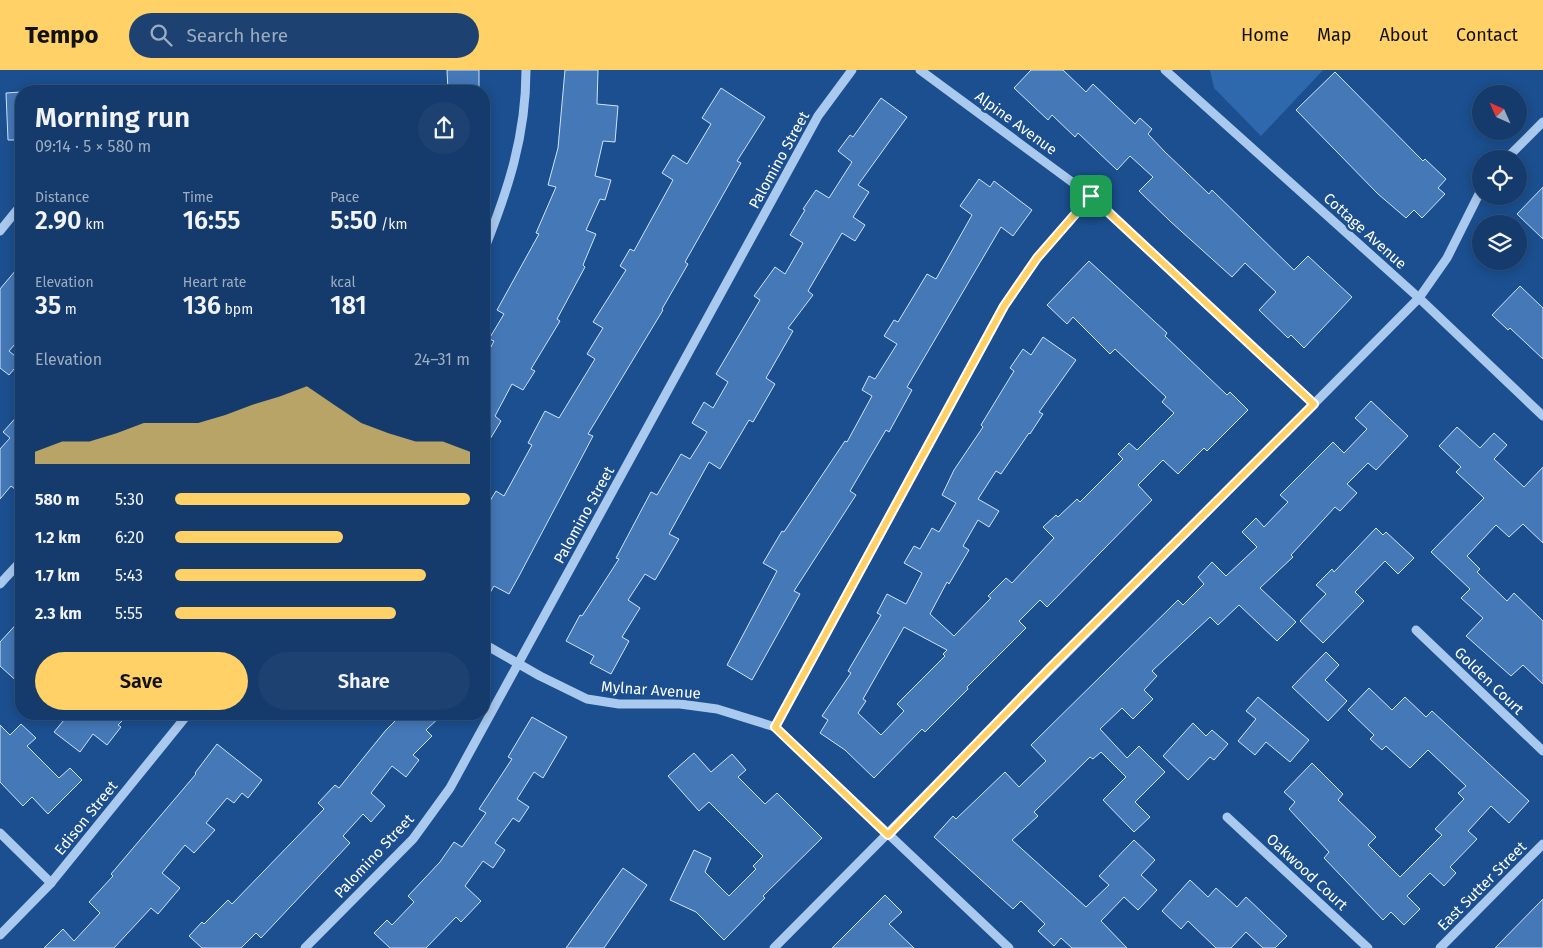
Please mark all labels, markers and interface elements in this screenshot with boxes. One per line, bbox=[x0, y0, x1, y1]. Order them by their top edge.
search box bbox=[129, 13, 479, 58]
text: Tempo bbox=[25, 21, 99, 49]
icon: search bbox=[147, 21, 175, 49]
text: Search here bbox=[187, 24, 288, 47]
text: Home bbox=[1241, 24, 1289, 46]
text: Map bbox=[1317, 24, 1351, 46]
text: About bbox=[1379, 24, 1428, 46]
text: Contact bbox=[1456, 24, 1518, 46]
north arrow bbox=[1472, 85, 1528, 140]
map controls bbox=[1472, 85, 1527, 270]
street label: Alpine Avenue bbox=[972, 87, 1060, 159]
text: Morning run bbox=[35, 101, 190, 134]
button: share bbox=[418, 102, 470, 154]
street label: Palomino Street bbox=[745, 108, 813, 212]
text: 09:14 · 5 × 580 m bbox=[35, 137, 151, 156]
button: locate bbox=[1472, 150, 1527, 205]
pin bbox=[1070, 175, 1112, 217]
icon: arrive bbox=[1077, 182, 1105, 210]
text: Distance bbox=[35, 189, 89, 206]
text: Time bbox=[183, 189, 213, 206]
text: Pace bbox=[330, 189, 359, 206]
street label: Cottage Avenue bbox=[1320, 189, 1410, 273]
text: 2.90 bbox=[35, 206, 82, 236]
text: 16:55 bbox=[183, 206, 240, 236]
text: 5:50 bbox=[330, 206, 377, 236]
button: layers bbox=[1472, 215, 1527, 270]
text: km bbox=[82, 216, 104, 233]
text: /km bbox=[377, 216, 408, 233]
text: Elevation bbox=[35, 274, 94, 291]
text: Heart rate bbox=[183, 274, 246, 291]
text: kcal bbox=[330, 274, 356, 291]
text: 35 bbox=[35, 291, 61, 321]
text: 136 bbox=[183, 291, 221, 321]
text: 181 bbox=[330, 291, 367, 321]
text: m bbox=[61, 301, 77, 318]
text: bpm bbox=[221, 301, 253, 318]
text: Elevation bbox=[35, 350, 102, 369]
text: 24–31 m bbox=[414, 350, 470, 369]
street label: Palomino Street bbox=[550, 463, 618, 567]
text: 580 m bbox=[35, 490, 80, 509]
text: 5:30 bbox=[115, 490, 144, 509]
text: 1.2 km bbox=[35, 528, 81, 547]
text: 6:20 bbox=[115, 528, 144, 547]
text: 1.7 km bbox=[35, 566, 80, 585]
text: 5:43 bbox=[115, 566, 143, 585]
text: 2.3 km bbox=[35, 604, 82, 623]
text: 5:55 bbox=[115, 604, 143, 623]
street label: Golden Court bbox=[1451, 644, 1528, 719]
button: Save bbox=[35, 652, 248, 710]
button: Share bbox=[258, 652, 470, 710]
street label: Mylnar Avenue bbox=[601, 678, 701, 702]
street label: Edison Street bbox=[51, 777, 122, 859]
street label: Palomino Street bbox=[330, 810, 418, 902]
street label: Oakwood Court bbox=[1263, 830, 1352, 914]
street label: East Sutter Street bbox=[1434, 837, 1531, 934]

